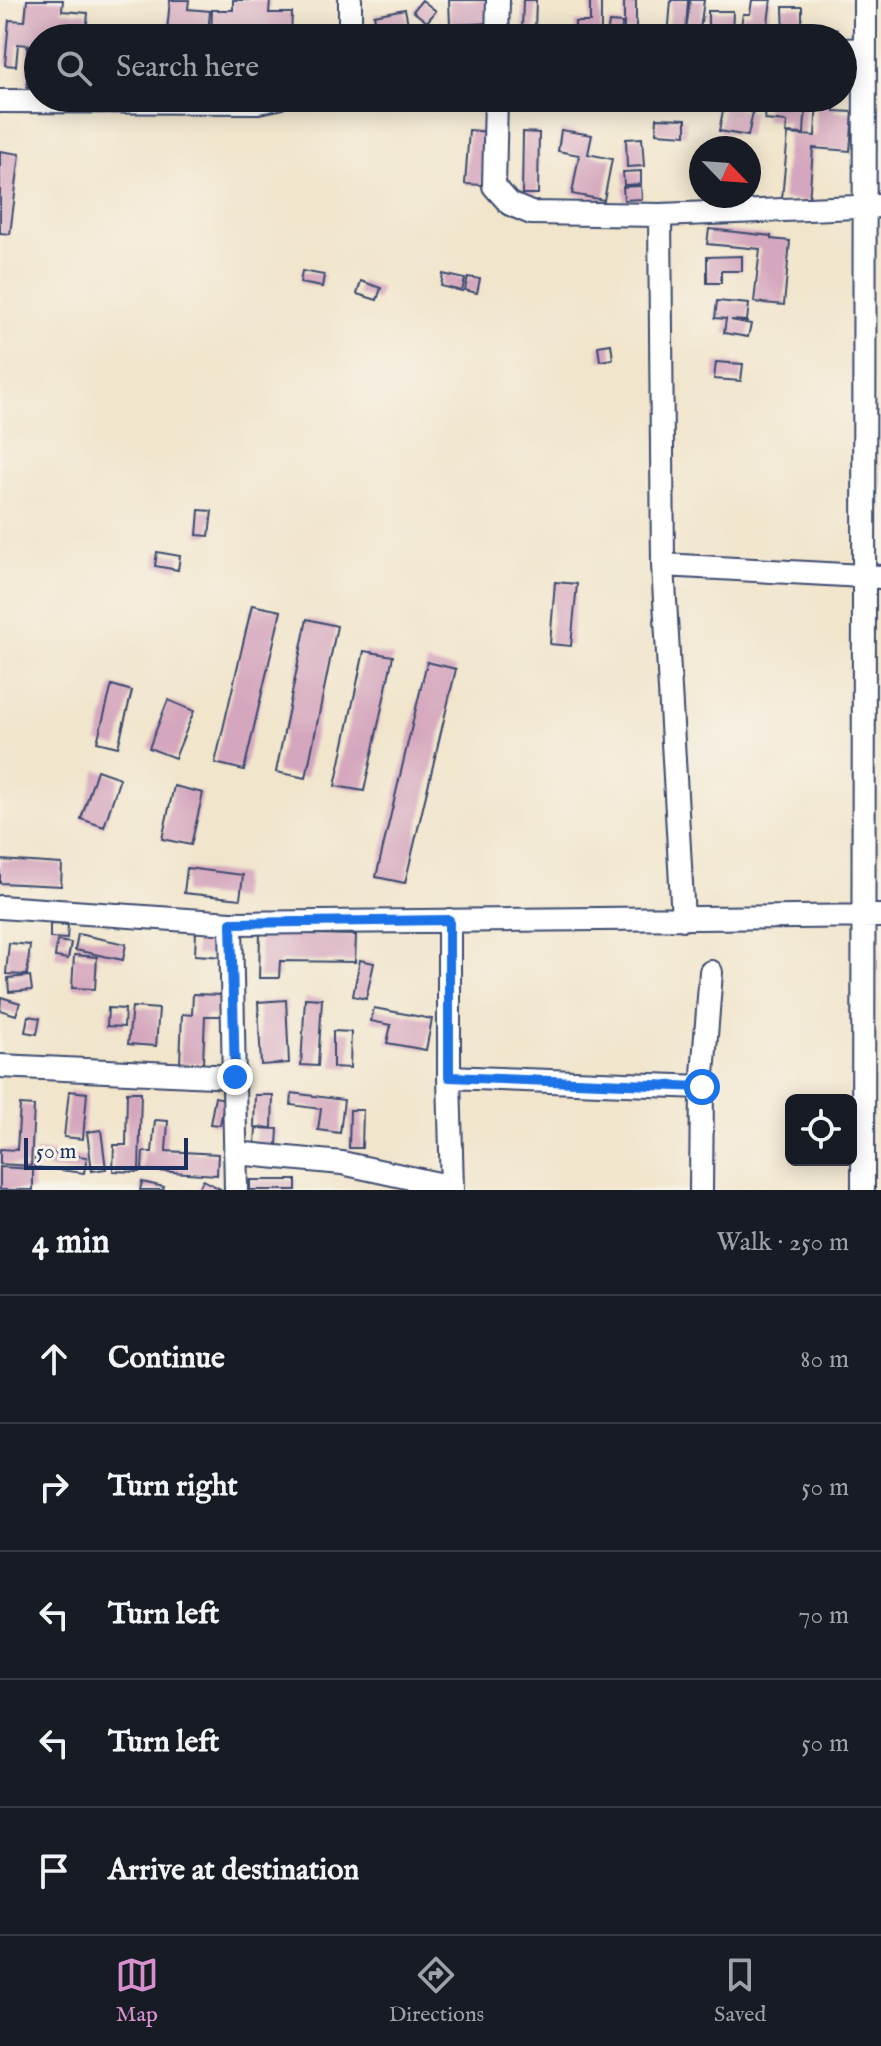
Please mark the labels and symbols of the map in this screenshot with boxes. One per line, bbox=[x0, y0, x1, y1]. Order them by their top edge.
north arrow bbox=[689, 136, 761, 208]
route end bbox=[217, 1059, 253, 1095]
route start bbox=[684, 1069, 720, 1105]
scale bar bbox=[24, 1134, 188, 1170]

